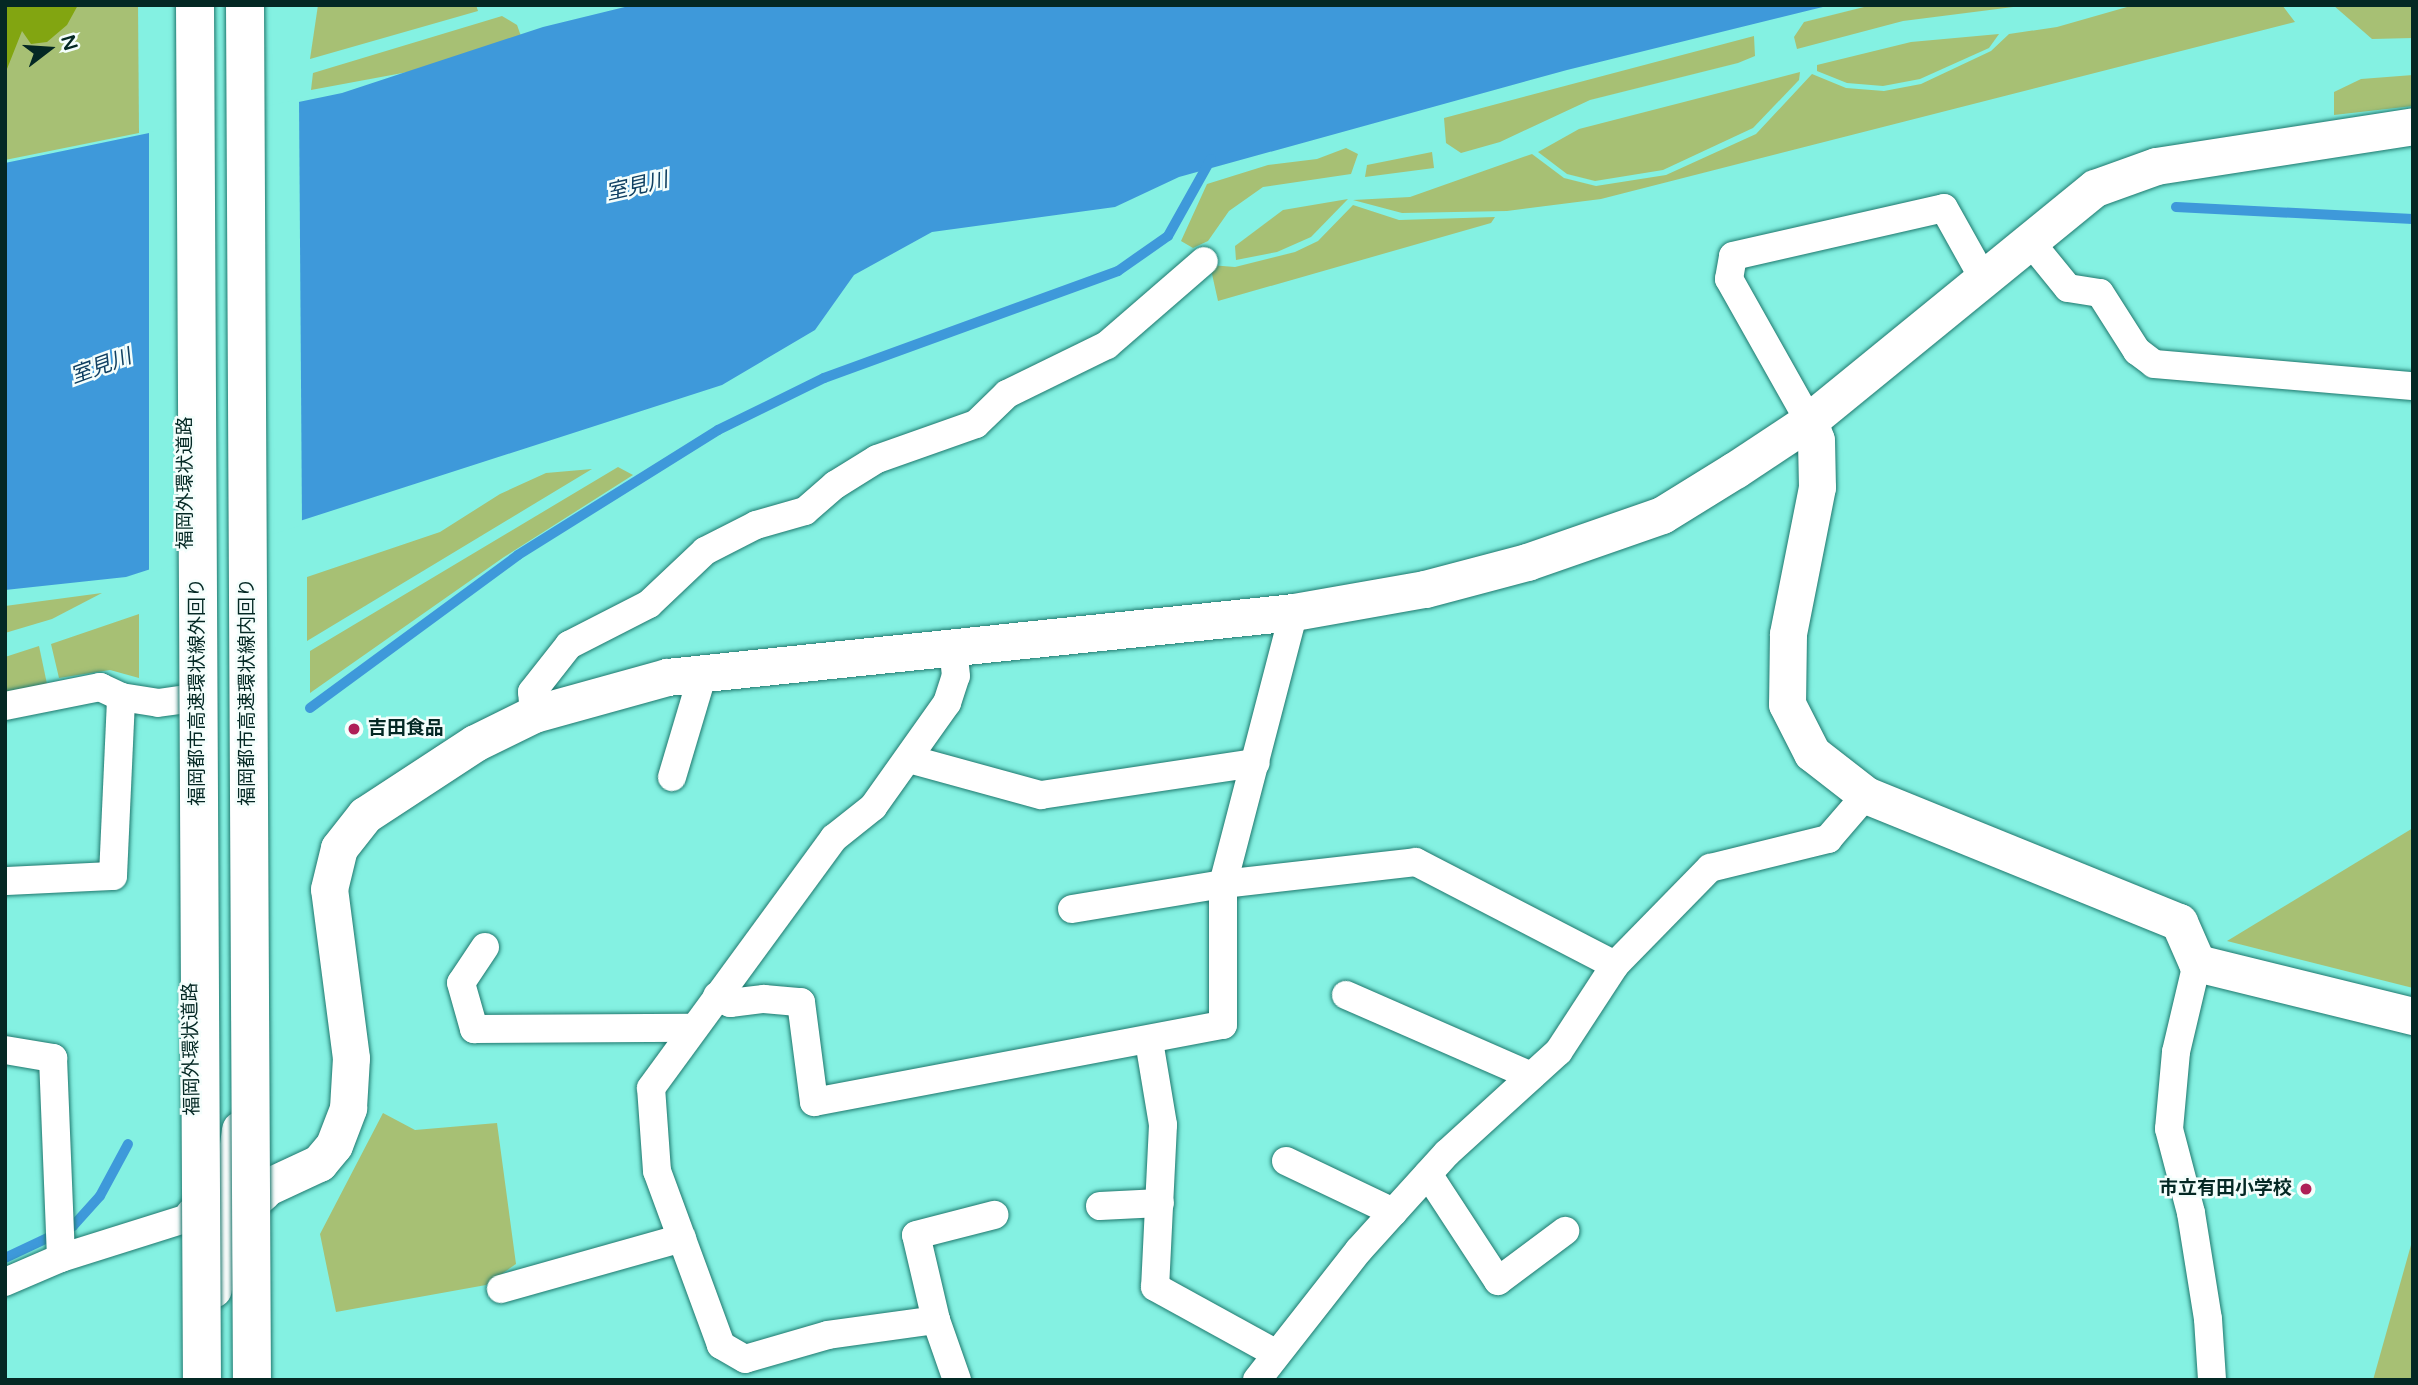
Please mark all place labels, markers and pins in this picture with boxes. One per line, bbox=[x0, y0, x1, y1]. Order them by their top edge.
place label: 吉田食品 bbox=[368, 718, 444, 740]
marker: 吉田食品 bbox=[346, 721, 362, 737]
place label: 市立有田小学校 bbox=[2159, 1178, 2292, 1200]
marker: 市立有田小学校 bbox=[2298, 1181, 2314, 1197]

